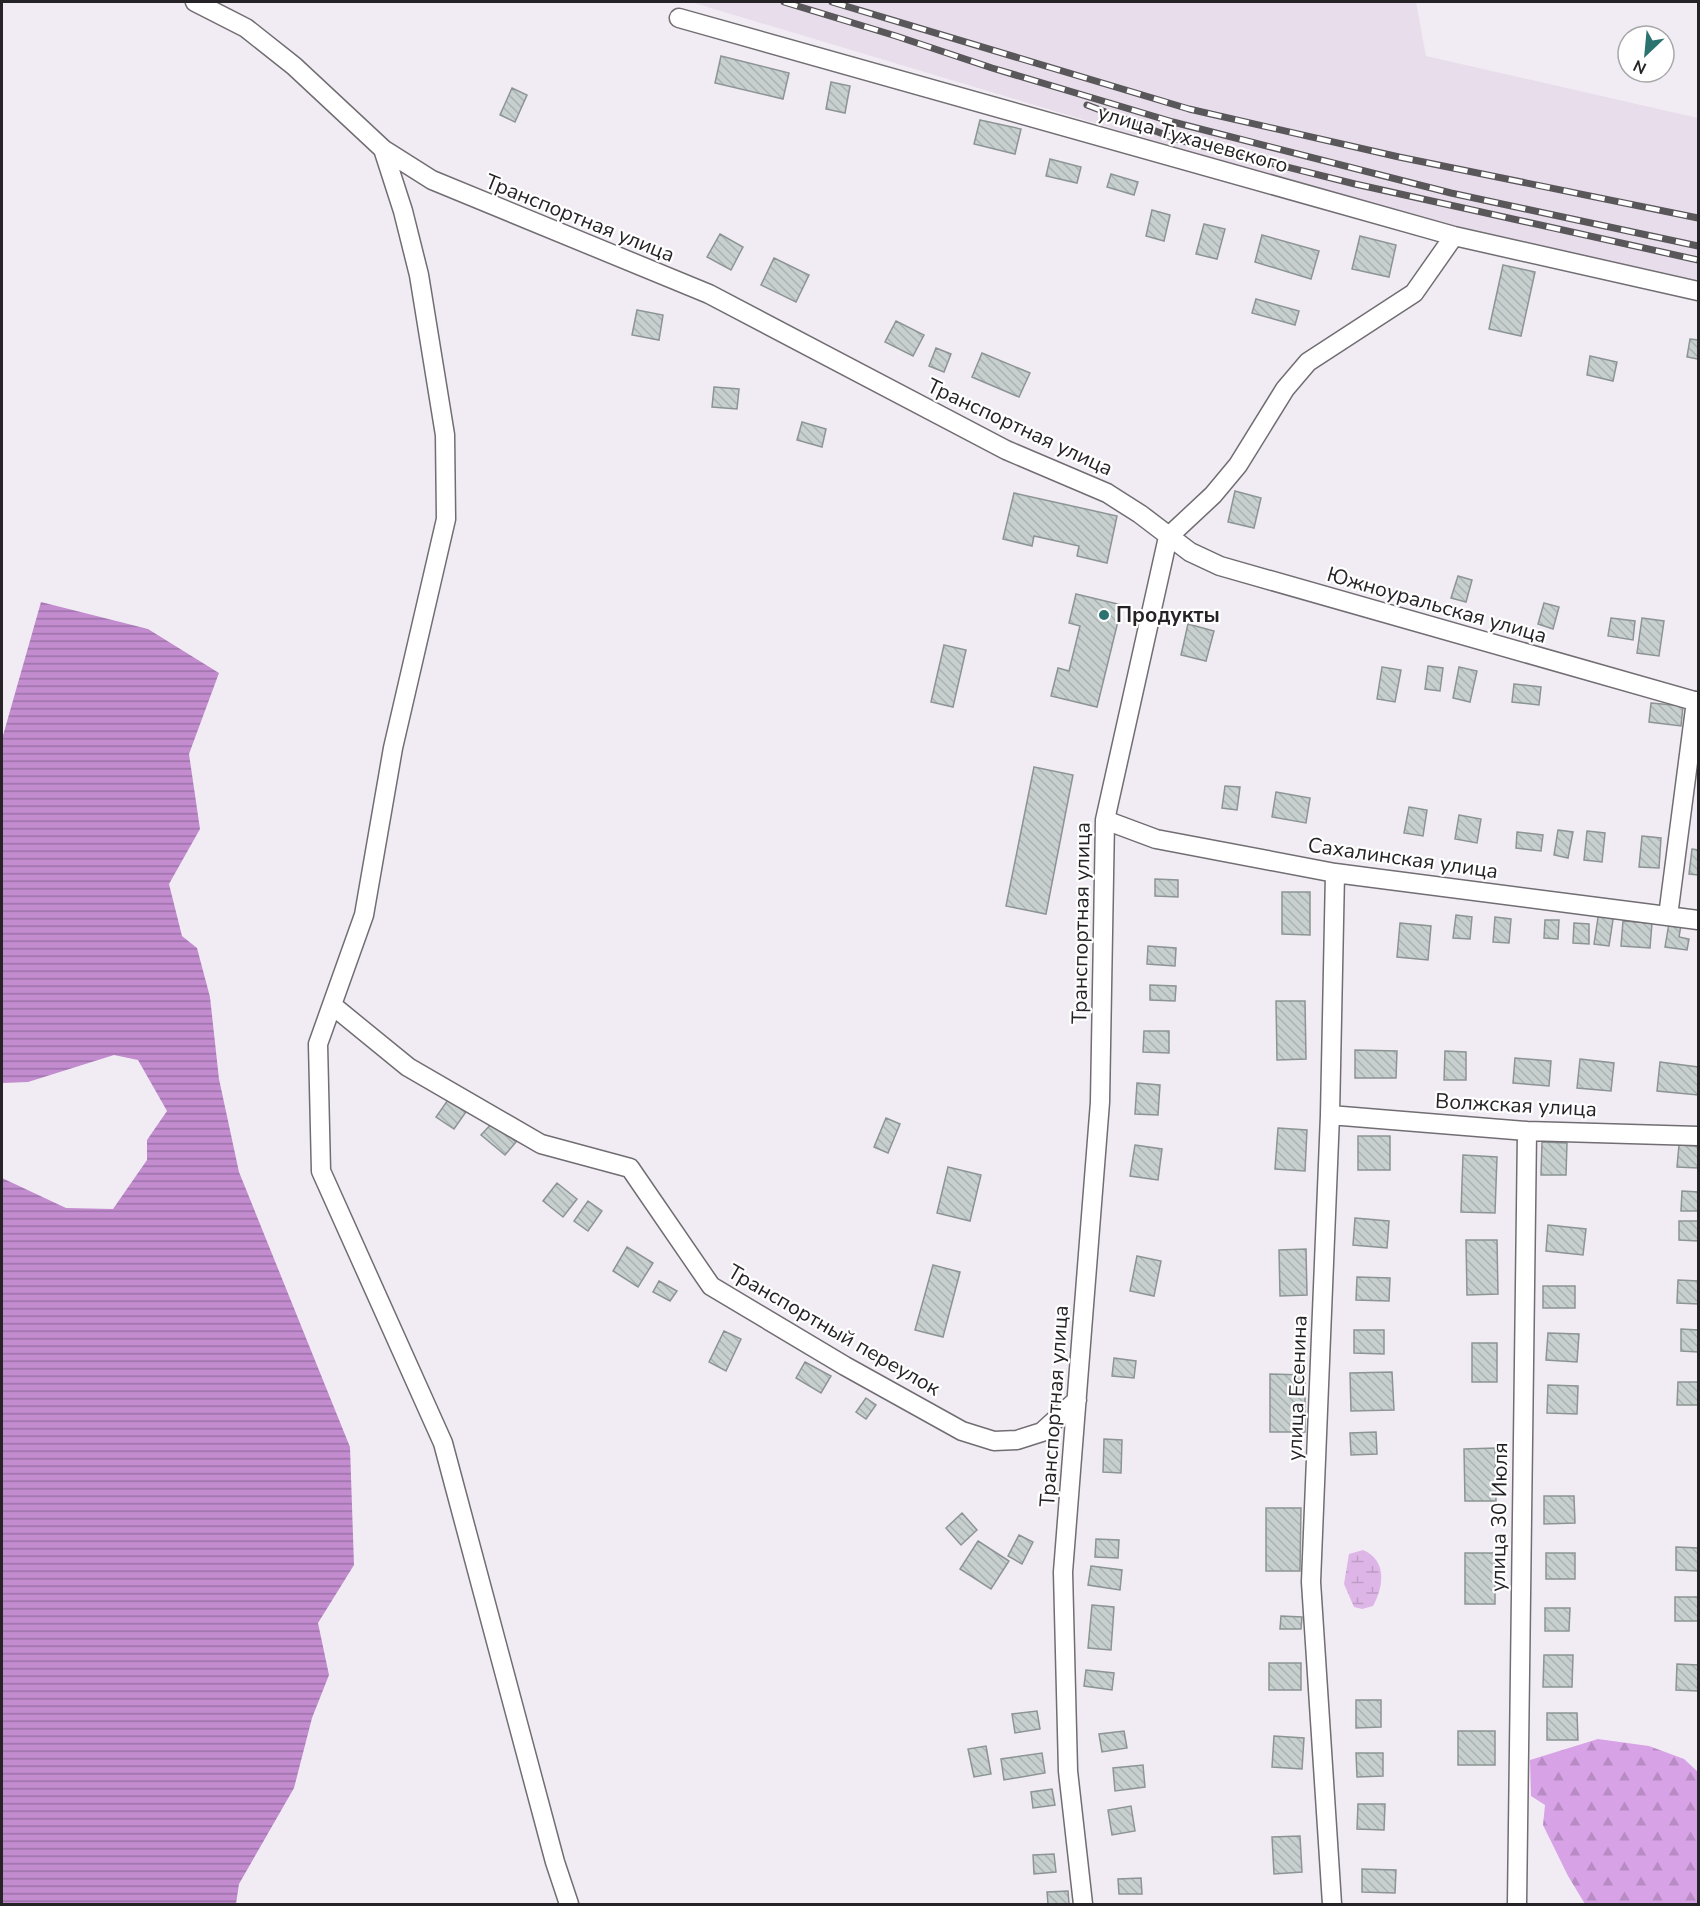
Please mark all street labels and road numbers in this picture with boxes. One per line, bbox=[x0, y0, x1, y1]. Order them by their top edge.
street label: улица Тухачевского bbox=[1095, 98, 1291, 180]
street label: Транспортная улица bbox=[481, 167, 679, 269]
street label: Транспортная улица bbox=[923, 372, 1117, 482]
street label: Южноуральская улица bbox=[1324, 560, 1550, 650]
street label: Транспортная улица bbox=[1065, 822, 1097, 1024]
street label: Сахалинская улица bbox=[1306, 831, 1500, 885]
street label: Волжская улица bbox=[1434, 1087, 1598, 1123]
street label: Транспортный переулок bbox=[723, 1258, 946, 1403]
street label: Транспортная улица bbox=[1033, 1304, 1075, 1508]
street label: улица Есенина bbox=[1280, 1315, 1314, 1461]
street label: улица 30 Июля bbox=[1484, 1442, 1514, 1592]

